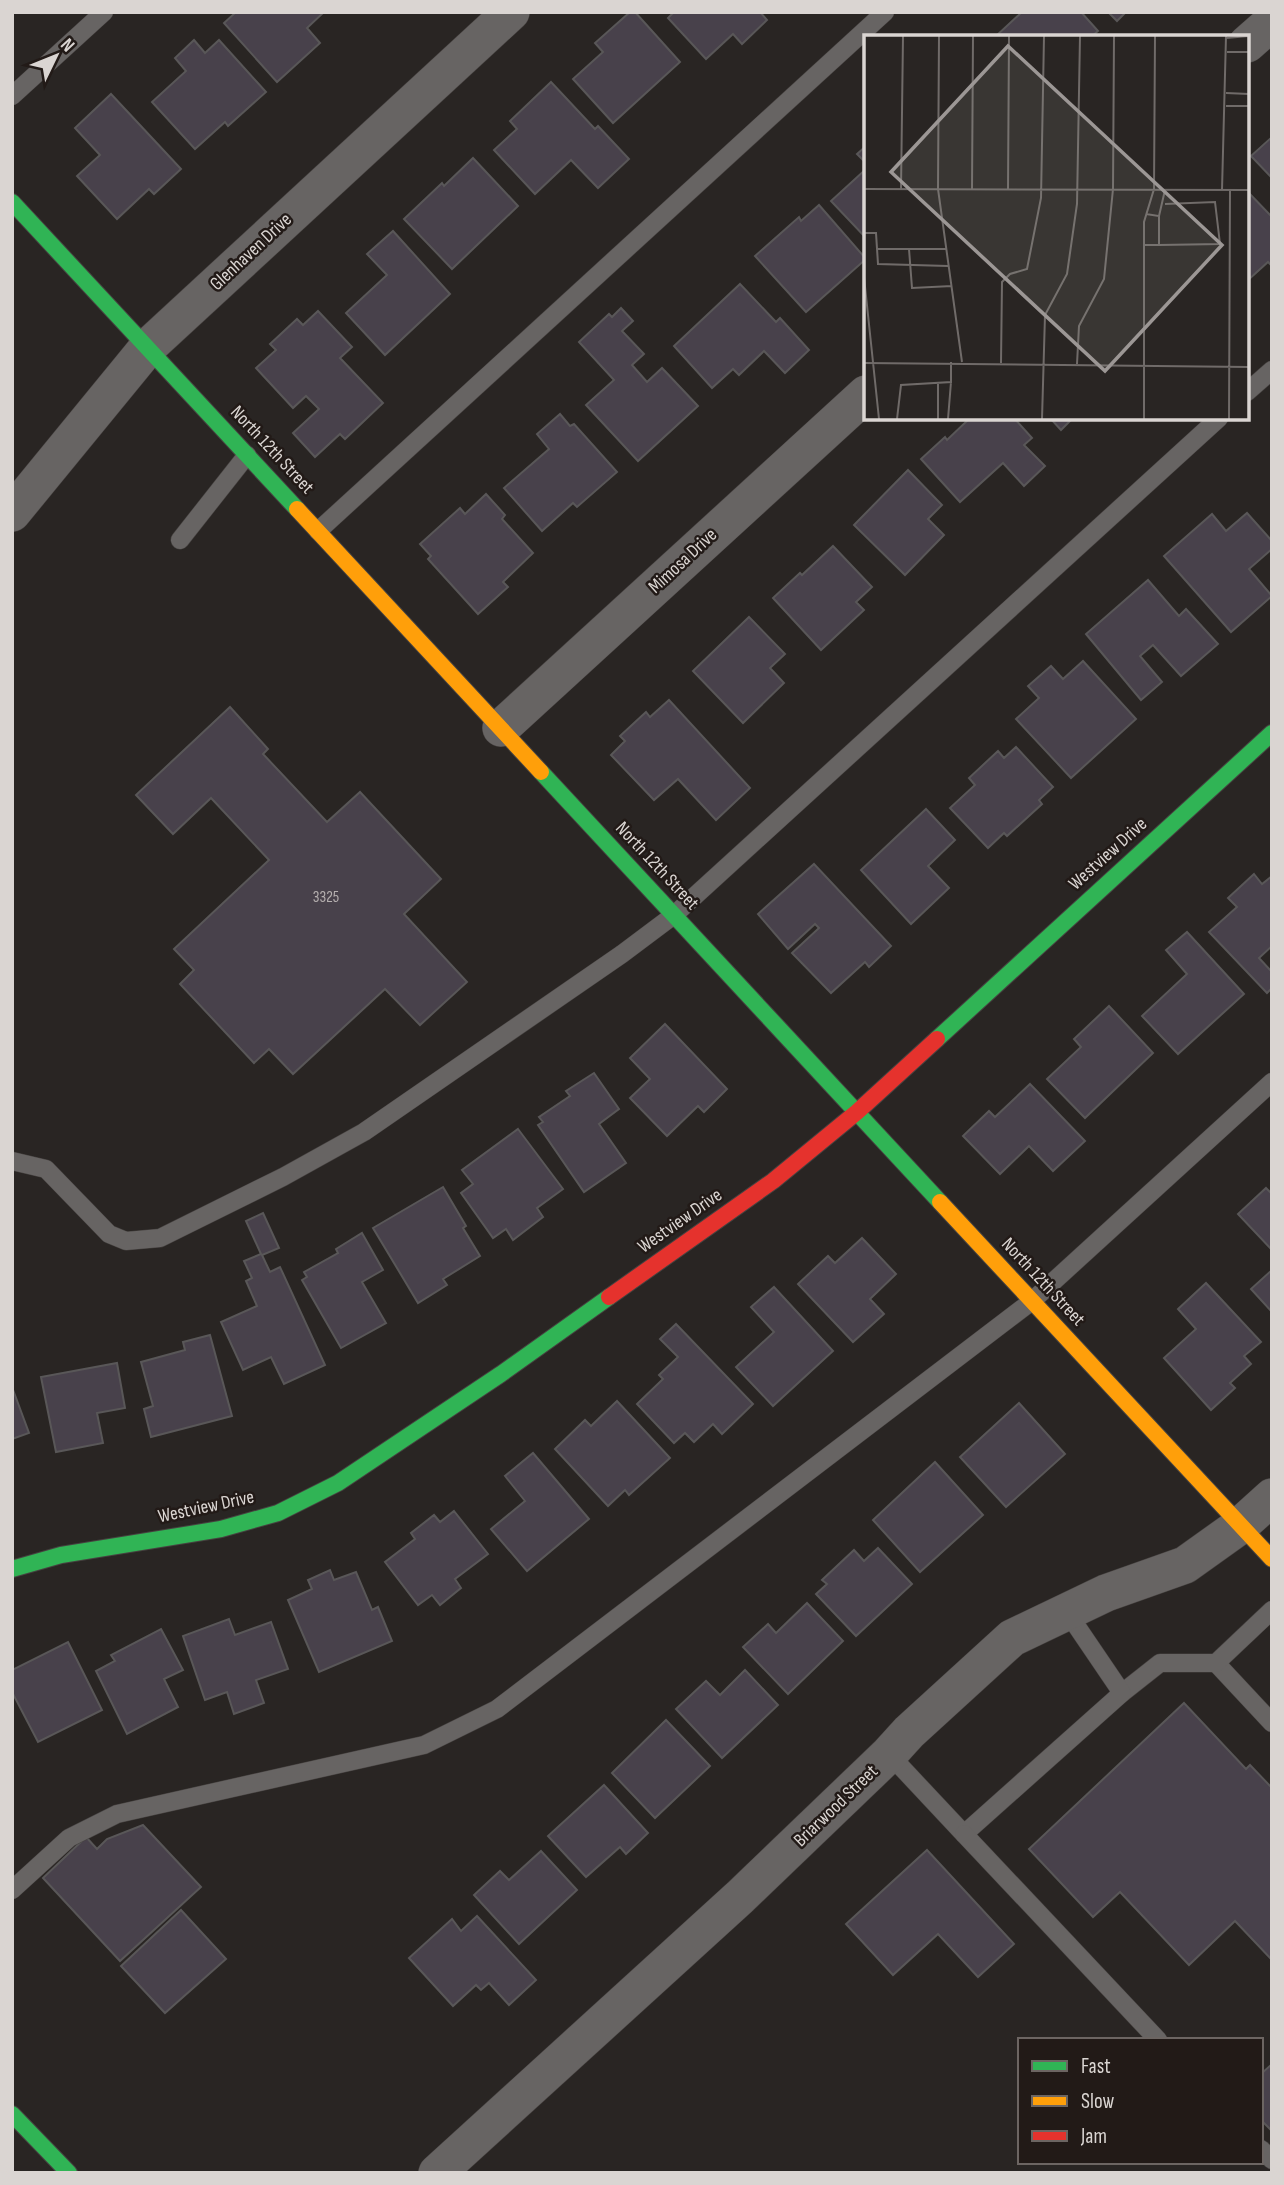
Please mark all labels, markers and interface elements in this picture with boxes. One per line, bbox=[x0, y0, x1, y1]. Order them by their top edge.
north arrow bbox=[21, 21, 91, 91]
text: N bbox=[55, 34, 79, 57]
inset map bbox=[864, 35, 1249, 420]
street label: Glenhaven Drive bbox=[205, 208, 297, 296]
street label: North 12th Street bbox=[225, 401, 319, 499]
street label: Mimosa Drive bbox=[644, 524, 722, 598]
street label: Westview Drive bbox=[1064, 813, 1152, 895]
street label: North 12th Street bbox=[610, 817, 704, 915]
house number: 3325 bbox=[313, 888, 339, 907]
street label: Westview Drive bbox=[633, 1184, 727, 1258]
street label: North 12th Street bbox=[996, 1233, 1090, 1331]
street label: Westview Drive bbox=[156, 1486, 256, 1528]
street label: Briarwood Street bbox=[789, 1760, 883, 1852]
legend bbox=[1018, 2038, 1263, 2164]
text: Fast bbox=[1081, 2054, 1111, 2079]
text: Slow bbox=[1081, 2089, 1115, 2114]
text: Jam bbox=[1080, 2124, 1107, 2149]

